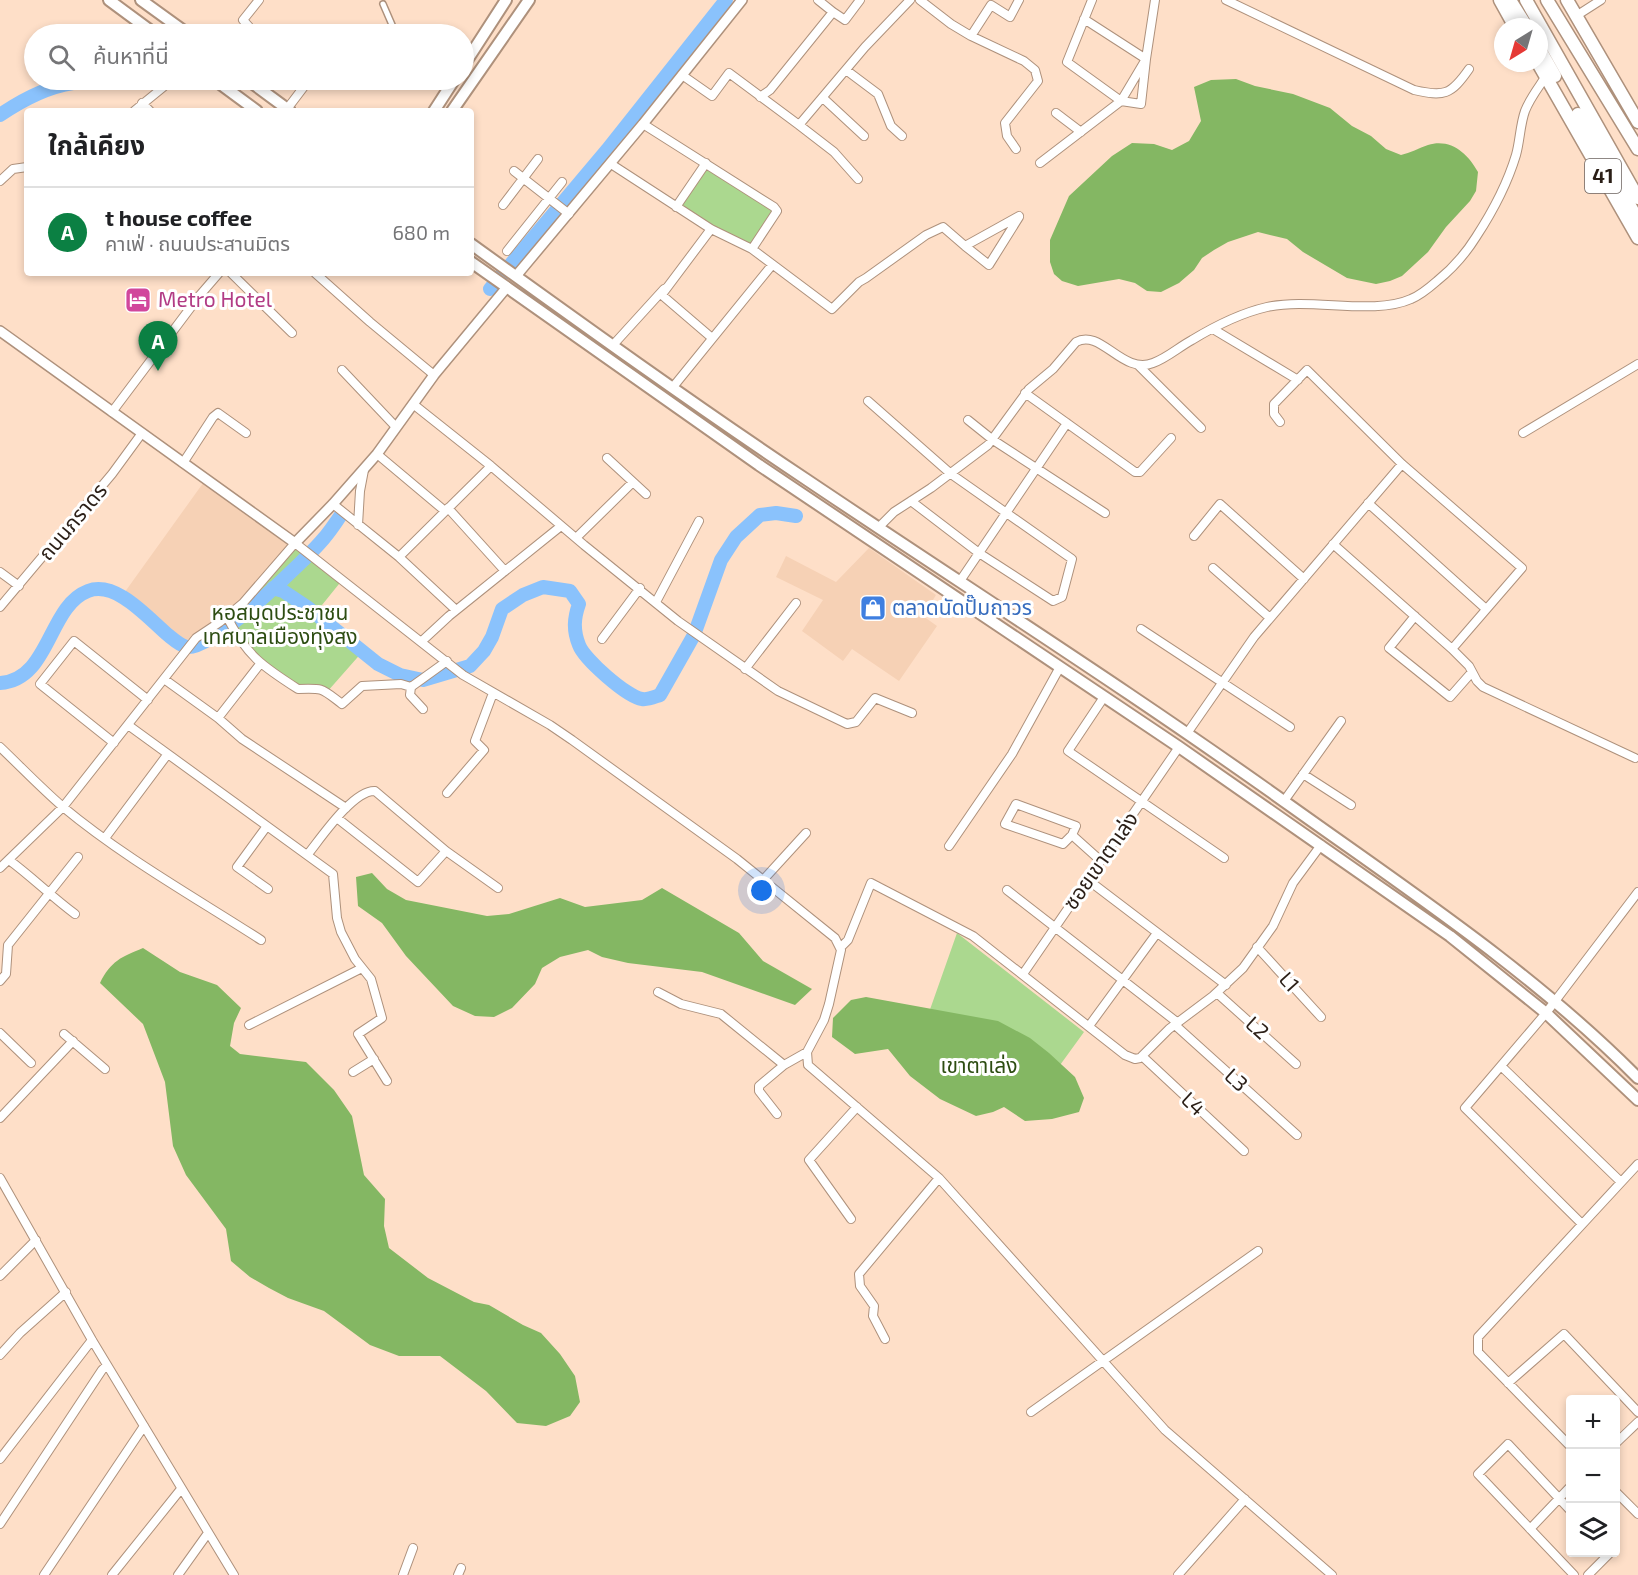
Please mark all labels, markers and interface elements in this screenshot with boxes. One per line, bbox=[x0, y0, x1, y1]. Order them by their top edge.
north arrow bbox=[1494, 18, 1548, 72]
search box bbox=[24, 24, 474, 90]
icon: search bbox=[45, 41, 78, 74]
text: ค้นหาที่นี่ bbox=[93, 42, 169, 68]
text: ใกล้เคียง bbox=[48, 129, 145, 160]
road number: 41 bbox=[1585, 159, 1621, 193]
text: t house coffee bbox=[105, 204, 252, 230]
text: A bbox=[61, 220, 74, 244]
text: 680 m bbox=[392, 220, 450, 244]
text: คาเฟ่ · ถนนประสานมิตร bbox=[105, 231, 290, 255]
hotel icon: Metro Hotel bbox=[123, 285, 153, 315]
place label: Metro Hotel bbox=[158, 286, 273, 311]
pin: A bbox=[138, 322, 178, 371]
street label: ถนนภราดร bbox=[32, 477, 111, 565]
shop icon: ตลาดนัดปั๊มถาวร bbox=[858, 593, 888, 623]
place label: ตลาดนัดปั๊มถาวร bbox=[892, 594, 1032, 619]
park label: หอสมุดประชาชน เทศบาลเมืองทุ่งสง bbox=[202, 599, 358, 650]
street label: ซอยเขาตาเล่ง bbox=[1057, 807, 1143, 914]
your location bbox=[747, 876, 776, 905]
street label: L1 bbox=[1275, 966, 1306, 996]
street label: L2 bbox=[1241, 1010, 1275, 1044]
park label: เขาตาเล่ง bbox=[940, 1052, 1018, 1077]
street label: L3 bbox=[1220, 1062, 1254, 1096]
street label: L4 bbox=[1177, 1086, 1211, 1120]
map controls bbox=[1566, 1395, 1620, 1557]
button: + bbox=[1566, 1395, 1620, 1449]
button: − bbox=[1566, 1449, 1620, 1503]
button: layers bbox=[1566, 1503, 1620, 1557]

